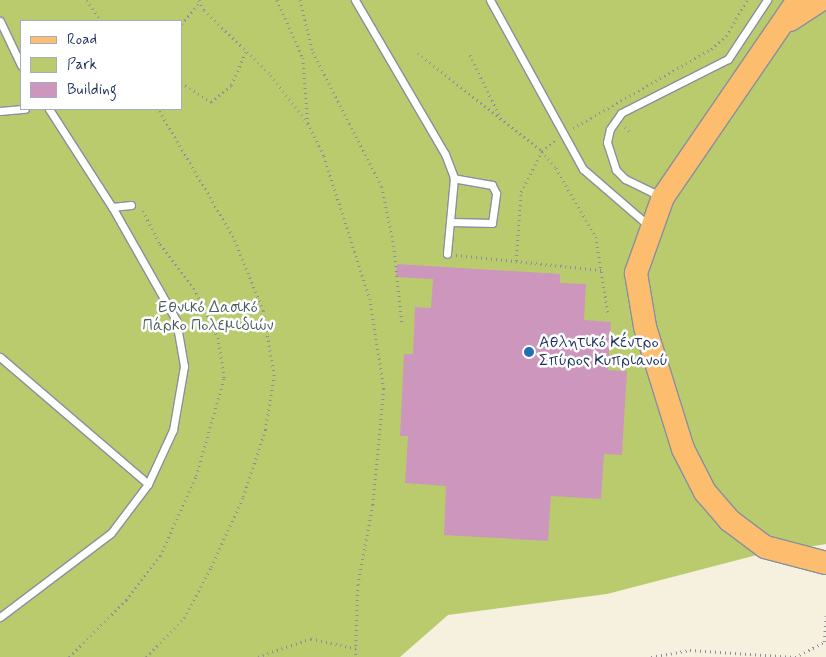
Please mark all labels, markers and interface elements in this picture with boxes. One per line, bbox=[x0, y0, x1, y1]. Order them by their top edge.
legend bbox=[20, 20, 182, 110]
text: Road bbox=[67, 30, 97, 50]
text: Park bbox=[67, 55, 97, 75]
text: Building bbox=[67, 80, 117, 100]
park label: Εθνικό Δασικό Πάρκο Πολεμιδιών bbox=[143, 298, 273, 336]
place label: Αθλητικό Κέντρο Σπύρος Κυπριανού bbox=[539, 333, 668, 371]
marker: Αθλητικό Κέντρο Σπύρος Κυπριανού bbox=[523, 346, 535, 358]

